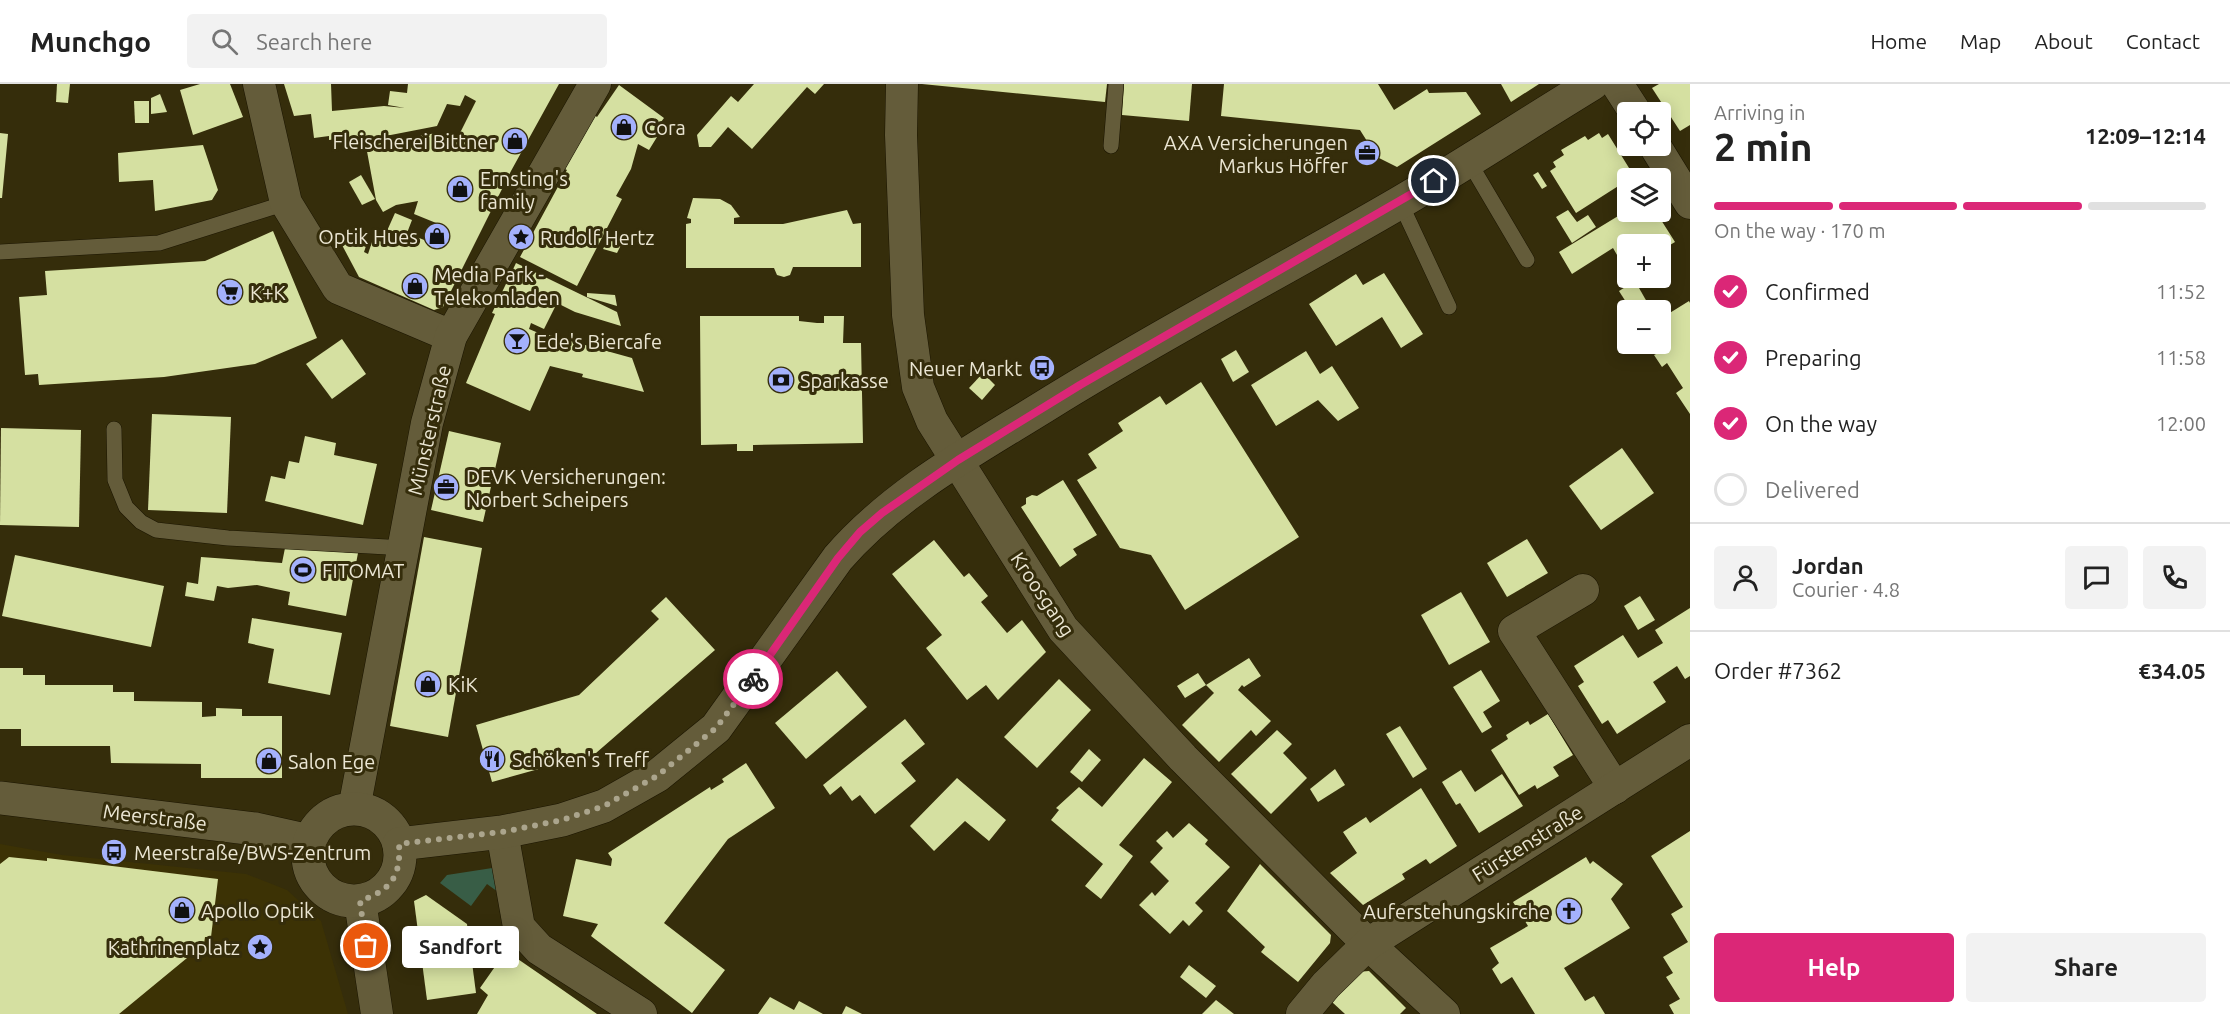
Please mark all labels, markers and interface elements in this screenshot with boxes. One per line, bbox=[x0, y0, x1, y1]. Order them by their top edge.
search box bbox=[187, 14, 607, 68]
icon: search bbox=[208, 25, 241, 58]
text: Munchgo bbox=[30, 26, 151, 57]
text: Search here bbox=[256, 29, 372, 54]
text: Home bbox=[1870, 29, 1927, 53]
text: Map bbox=[1960, 29, 2001, 53]
text: About bbox=[2034, 29, 2093, 53]
text: Contact bbox=[2126, 29, 2200, 53]
text: Arriving in bbox=[1714, 101, 1805, 124]
map controls bbox=[1617, 102, 1671, 354]
button: locate bbox=[1617, 102, 1671, 156]
shop icon: Cora bbox=[609, 112, 639, 142]
place label: Cora bbox=[644, 116, 686, 139]
text: 12:09–12:14 bbox=[2085, 123, 2206, 148]
text: 2 min bbox=[1714, 125, 1813, 168]
shop icon: Fleischerei Bittner bbox=[500, 126, 530, 156]
place label: Fleischerei Bittner bbox=[333, 130, 496, 153]
place label: AXA Versicherungen Markus Höffer bbox=[1164, 131, 1348, 177]
office icon: AXA Versicherungen Markus Höffer bbox=[1352, 138, 1382, 168]
pin bbox=[1408, 155, 1459, 206]
icon: home bbox=[1417, 164, 1450, 197]
place label: Ernsting's family bbox=[480, 167, 568, 213]
button: layers bbox=[1617, 168, 1671, 222]
shop icon: Ernsting's family bbox=[445, 174, 475, 204]
text: On the way · 170 m bbox=[1714, 219, 1886, 242]
shop icon: Optik Hues bbox=[422, 221, 452, 251]
place icon: Rudolf Hertz bbox=[506, 222, 536, 252]
place label: Optik Hues bbox=[318, 225, 418, 248]
place label: Rudolf Hertz bbox=[540, 226, 654, 249]
button: + bbox=[1617, 234, 1671, 288]
place label: Media Park - Telekomladen bbox=[434, 263, 560, 309]
shop icon: Media Park - Telekomladen bbox=[400, 271, 430, 301]
icon: check bbox=[1714, 275, 1747, 308]
supermarket icon: K+K bbox=[215, 277, 245, 307]
text: Confirmed bbox=[1765, 279, 1870, 304]
text: 11:52 bbox=[2156, 280, 2206, 303]
place label: K+K bbox=[250, 281, 286, 304]
button: − bbox=[1617, 300, 1671, 354]
bar icon: Ede's Biercafe bbox=[502, 326, 532, 356]
place label: Ede's Biercafe bbox=[536, 330, 662, 353]
icon: check bbox=[1714, 341, 1747, 374]
text: Preparing bbox=[1765, 345, 1862, 370]
text: 11:58 bbox=[2156, 346, 2206, 369]
bus stop icon: Neuer Markt bbox=[1027, 353, 1057, 383]
place label: Neuer Markt bbox=[909, 357, 1022, 380]
street label: Münsterstraße bbox=[403, 363, 455, 497]
bank icon: Sparkasse bbox=[766, 365, 796, 395]
place label: Sparkasse bbox=[800, 369, 889, 392]
icon: check bbox=[1714, 407, 1747, 440]
text: On the way bbox=[1765, 411, 1877, 436]
text: 12:00 bbox=[2156, 412, 2206, 435]
place label: DEVK Versicherungen: Norbert Scheipers bbox=[466, 465, 666, 511]
office icon: DEVK Versicherungen: Norbert Scheipers bbox=[431, 472, 461, 502]
text: Delivered bbox=[1765, 477, 1860, 502]
button: person bbox=[1714, 546, 1777, 609]
button: chat bbox=[2065, 546, 2128, 609]
button: phone bbox=[2143, 546, 2206, 609]
street label: Kroosgang bbox=[1006, 548, 1080, 640]
text: Jordan bbox=[1792, 553, 1864, 578]
sports icon: FITOMAT bbox=[288, 555, 318, 585]
place label: FITOMAT bbox=[322, 559, 404, 582]
text: Courier · 4.8 bbox=[1792, 578, 1900, 601]
courier bbox=[723, 649, 783, 709]
text: Order #7362 bbox=[1714, 658, 1842, 683]
text: €34.05 bbox=[2139, 658, 2206, 683]
icon: bike bbox=[737, 663, 770, 696]
shop icon: KiK bbox=[413, 669, 443, 699]
place label: KiK bbox=[448, 673, 478, 696]
restaurant icon: Schöken's Treff bbox=[477, 744, 507, 774]
shop icon: Salon Ege bbox=[254, 746, 284, 776]
place label: Schöken's Treff bbox=[512, 748, 650, 771]
place label: Salon Ege bbox=[288, 750, 375, 773]
street label: Meerstraße bbox=[102, 799, 208, 835]
street label: Fürstenstraße bbox=[1468, 800, 1586, 886]
bus stop icon: Meerstraße/BWS-Zentrum bbox=[99, 837, 129, 867]
place label: Meerstraße/BWS-Zentrum bbox=[134, 841, 371, 864]
shop icon: Apollo Optik bbox=[167, 895, 197, 925]
church icon: Auferstehungskirche bbox=[1554, 896, 1584, 926]
place label: Apollo Optik bbox=[201, 899, 314, 922]
place label: Auferstehungskirche bbox=[1363, 900, 1550, 923]
pin bbox=[340, 920, 391, 971]
callout: Sandfort bbox=[402, 925, 519, 967]
icon: bag bbox=[349, 929, 382, 962]
place icon: Kathrinenplatz bbox=[245, 932, 275, 962]
button: Help bbox=[1714, 933, 1954, 1002]
button: Share bbox=[1966, 933, 2206, 1002]
text: Sandfort bbox=[419, 935, 502, 958]
place label: Kathrinenplatz bbox=[108, 936, 240, 959]

